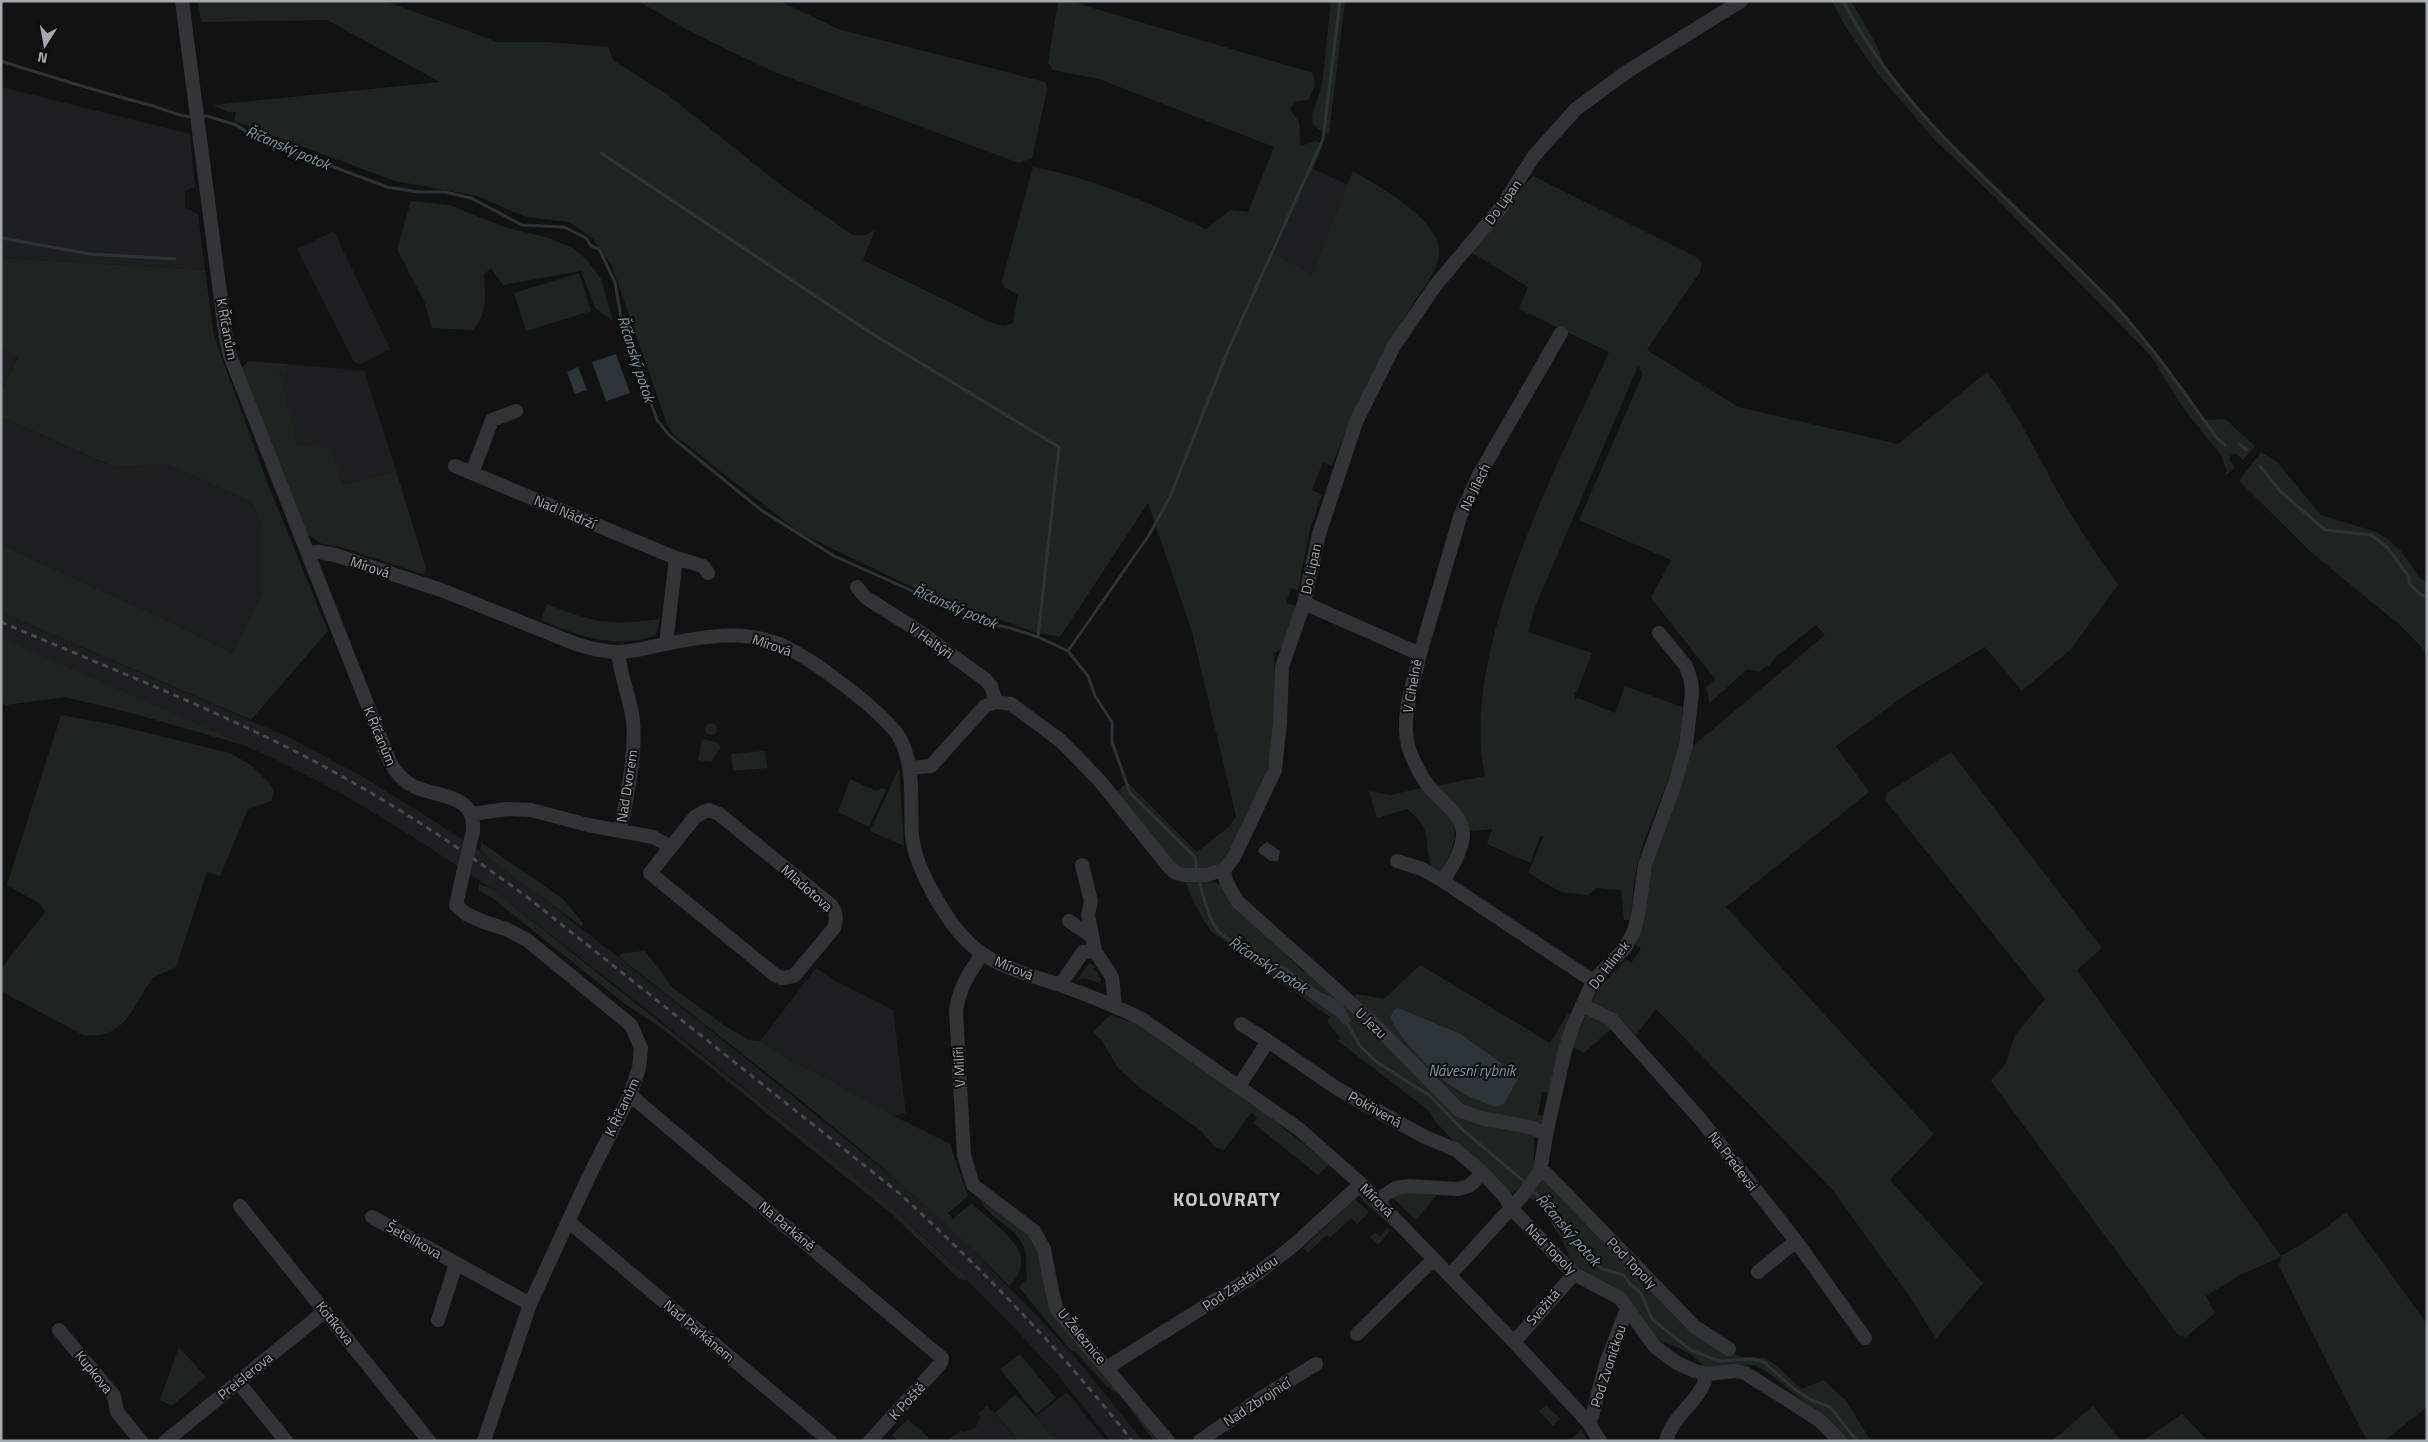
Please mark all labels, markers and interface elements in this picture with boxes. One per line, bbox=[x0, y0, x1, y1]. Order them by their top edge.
north arrow bbox=[20, 20, 70, 70]
text: N bbox=[36, 47, 49, 69]
water label: Říčanský potok bbox=[243, 119, 336, 176]
street label: Do Lipan bbox=[1479, 175, 1526, 229]
street label: K Říčanům bbox=[211, 296, 244, 362]
water label: Říčanský potok bbox=[612, 313, 662, 407]
street label: Na Jílech bbox=[1454, 459, 1495, 514]
street label: Nad Nádrží bbox=[531, 489, 600, 534]
street label: Do Lipan bbox=[1295, 542, 1326, 596]
street label: Mírová bbox=[348, 550, 393, 583]
water label: Říčanský potok bbox=[910, 578, 1003, 635]
street label: V Haltýři bbox=[905, 618, 958, 664]
street label: Mírová bbox=[750, 628, 795, 661]
street label: V Cihelně bbox=[1396, 657, 1427, 714]
street label: K Říčanům bbox=[359, 703, 402, 769]
street label: Nad Dvorem bbox=[610, 748, 643, 824]
street label: Mladotova bbox=[777, 859, 838, 916]
water label: Říčanský potok bbox=[1225, 931, 1314, 1000]
street label: Do Hlinek bbox=[1583, 936, 1634, 993]
street label: Mírová bbox=[992, 950, 1037, 985]
street label: U Jezu bbox=[1351, 1002, 1392, 1043]
street label: V Milíři bbox=[947, 1046, 970, 1088]
water label: Návesní rybník bbox=[1428, 1059, 1518, 1082]
street label: K Říčanům bbox=[599, 1074, 644, 1140]
street label: Pokřivená bbox=[1345, 1085, 1406, 1132]
street label: Na Předevsi bbox=[1703, 1127, 1763, 1195]
street label: Mírová bbox=[1356, 1178, 1399, 1221]
district label: KOLOVRATY bbox=[1173, 1184, 1281, 1213]
water label: Říčanský potok bbox=[1530, 1188, 1608, 1273]
street label: Na Parkáně bbox=[755, 1196, 820, 1255]
street label: Šetelíkova bbox=[383, 1216, 446, 1263]
street label: Nad Topoly bbox=[1521, 1218, 1582, 1279]
street label: Pod Topoly bbox=[1602, 1232, 1662, 1293]
street label: Pod Zastávkou bbox=[1198, 1250, 1282, 1316]
street label: Svažitá bbox=[1521, 1284, 1564, 1330]
street label: Nad Parkánem bbox=[659, 1295, 739, 1367]
street label: Kotíkova bbox=[311, 1296, 359, 1349]
street label: U Železnice bbox=[1053, 1303, 1112, 1368]
street label: Pod Zvoničkou bbox=[1584, 1322, 1631, 1410]
street label: Kupkova bbox=[70, 1346, 118, 1398]
street label: Preislerova bbox=[213, 1347, 277, 1404]
street label: Nad Zbrojnicí bbox=[1219, 1371, 1295, 1431]
street label: K Poště bbox=[884, 1377, 930, 1424]

